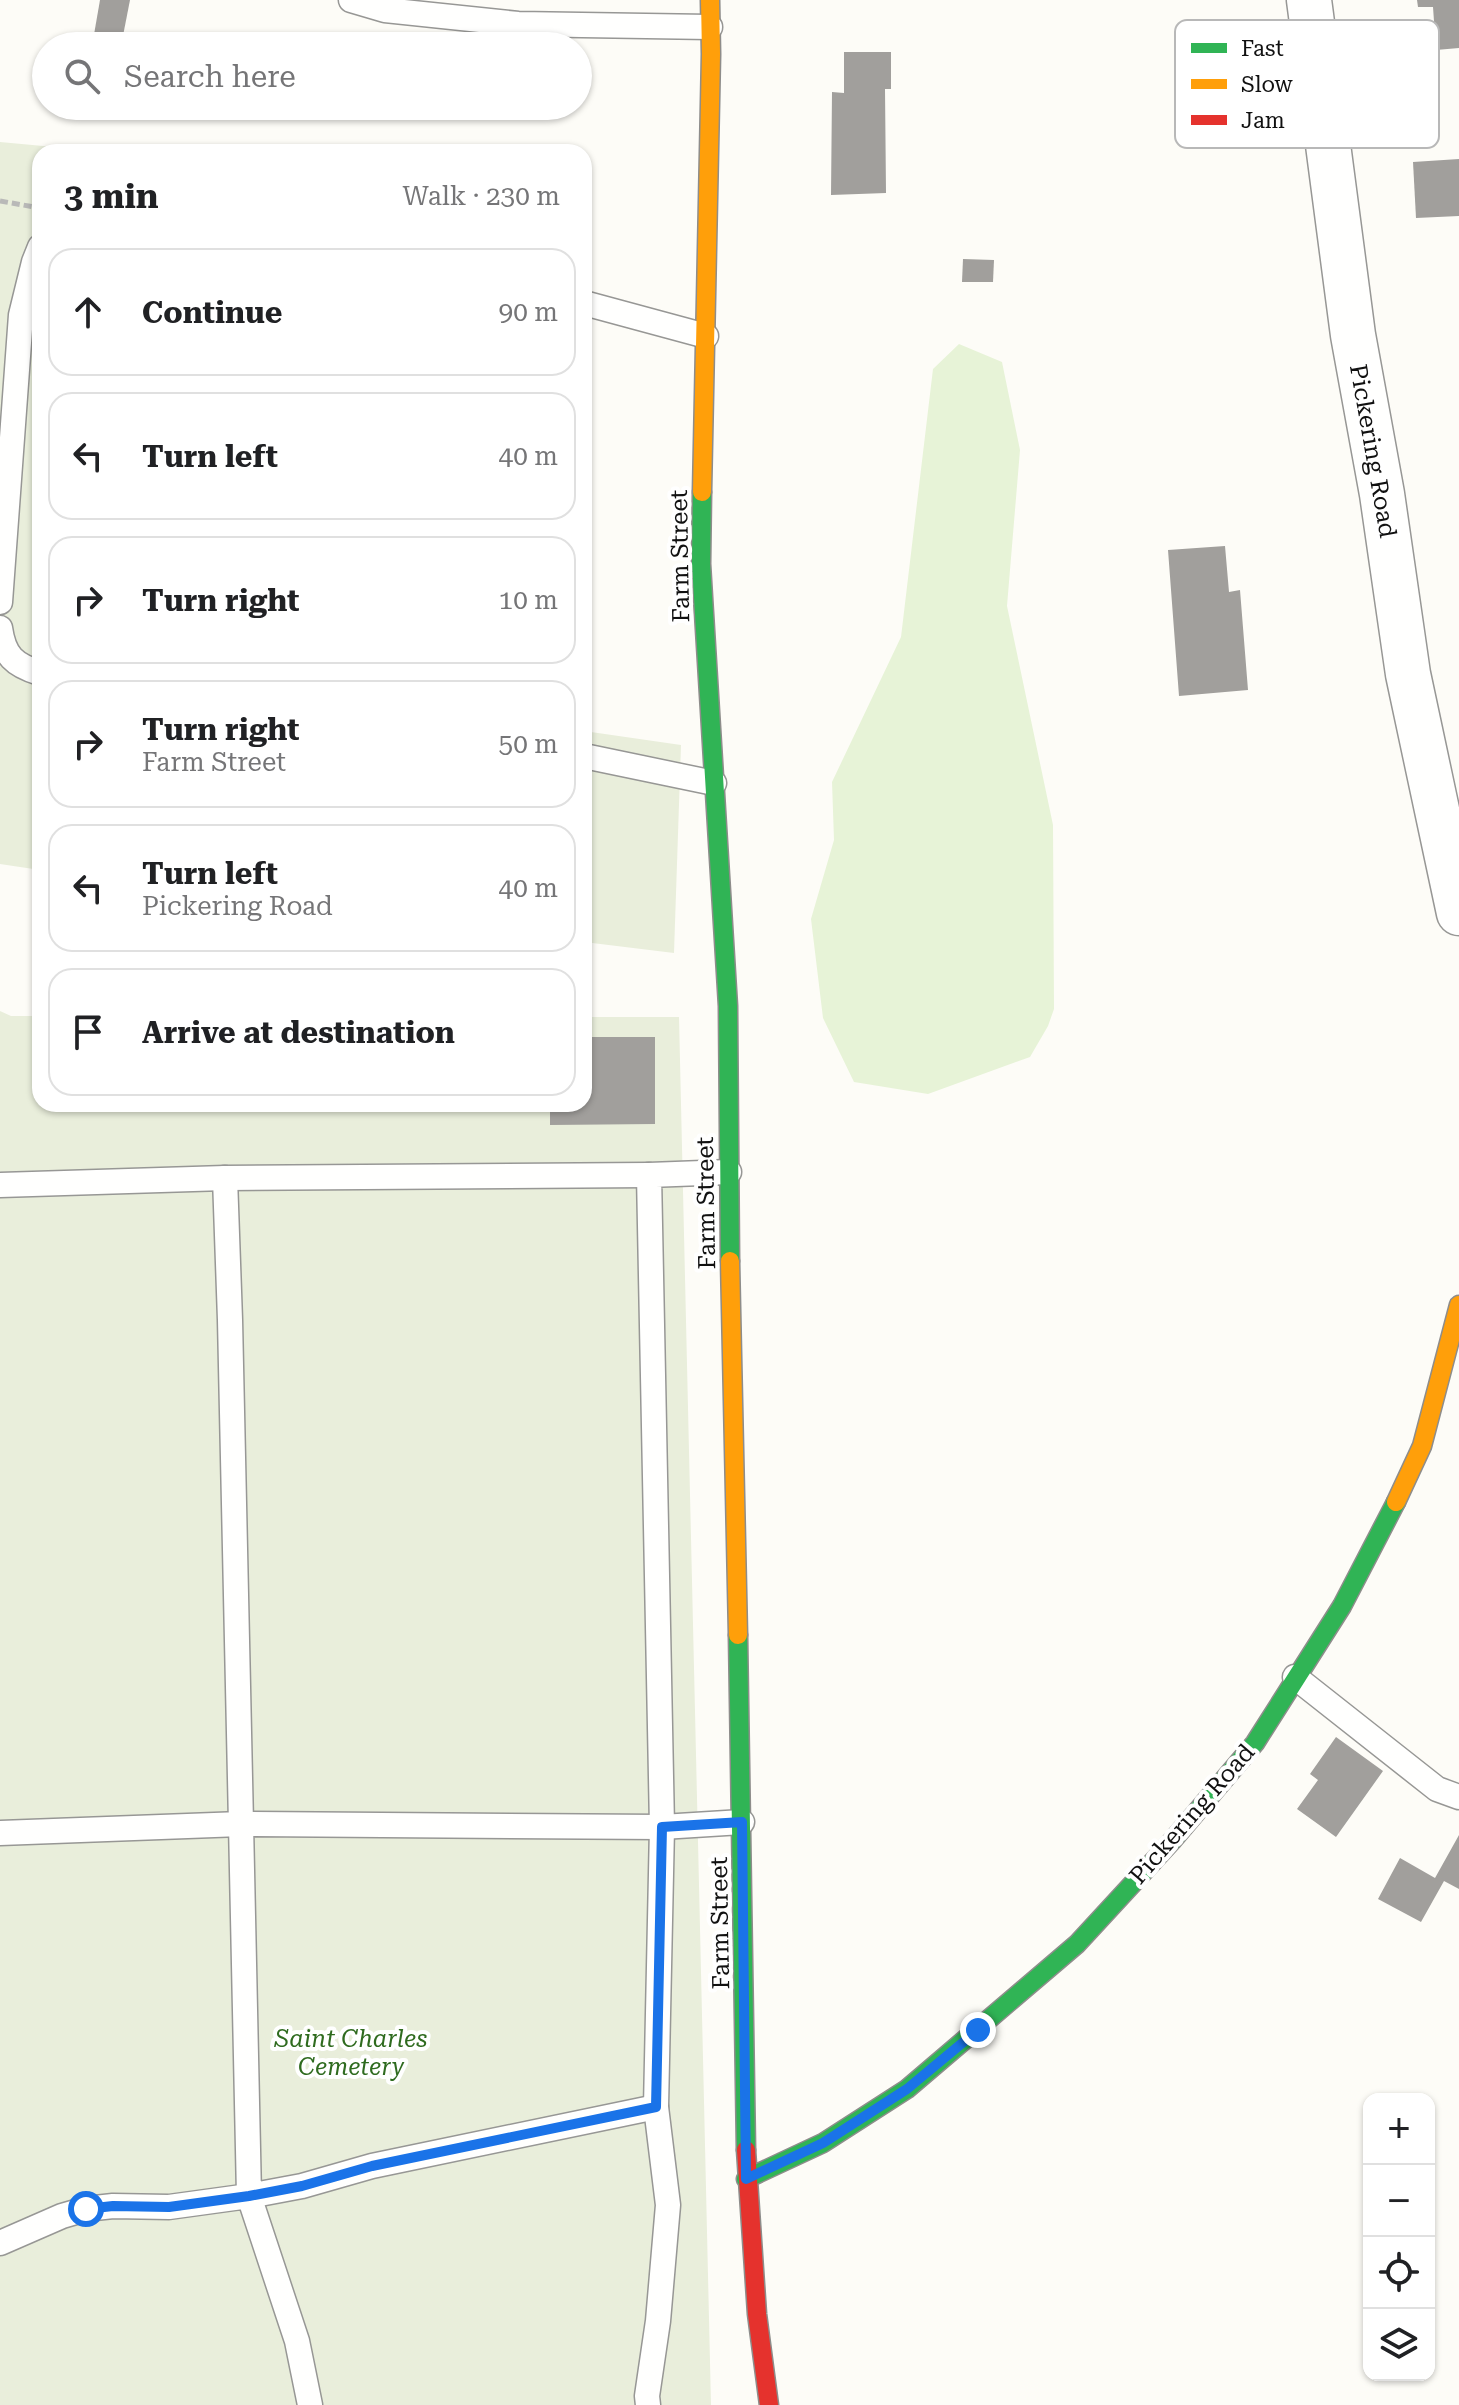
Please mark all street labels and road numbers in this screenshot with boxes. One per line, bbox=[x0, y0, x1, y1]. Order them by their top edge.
street label: Pickering Road bbox=[1344, 362, 1402, 540]
street label: Farm Street bbox=[665, 489, 695, 623]
street label: Farm Street bbox=[691, 1136, 721, 1270]
street label: Pickering Road bbox=[1124, 1738, 1260, 1890]
street label: Farm Street bbox=[705, 1856, 735, 1990]

